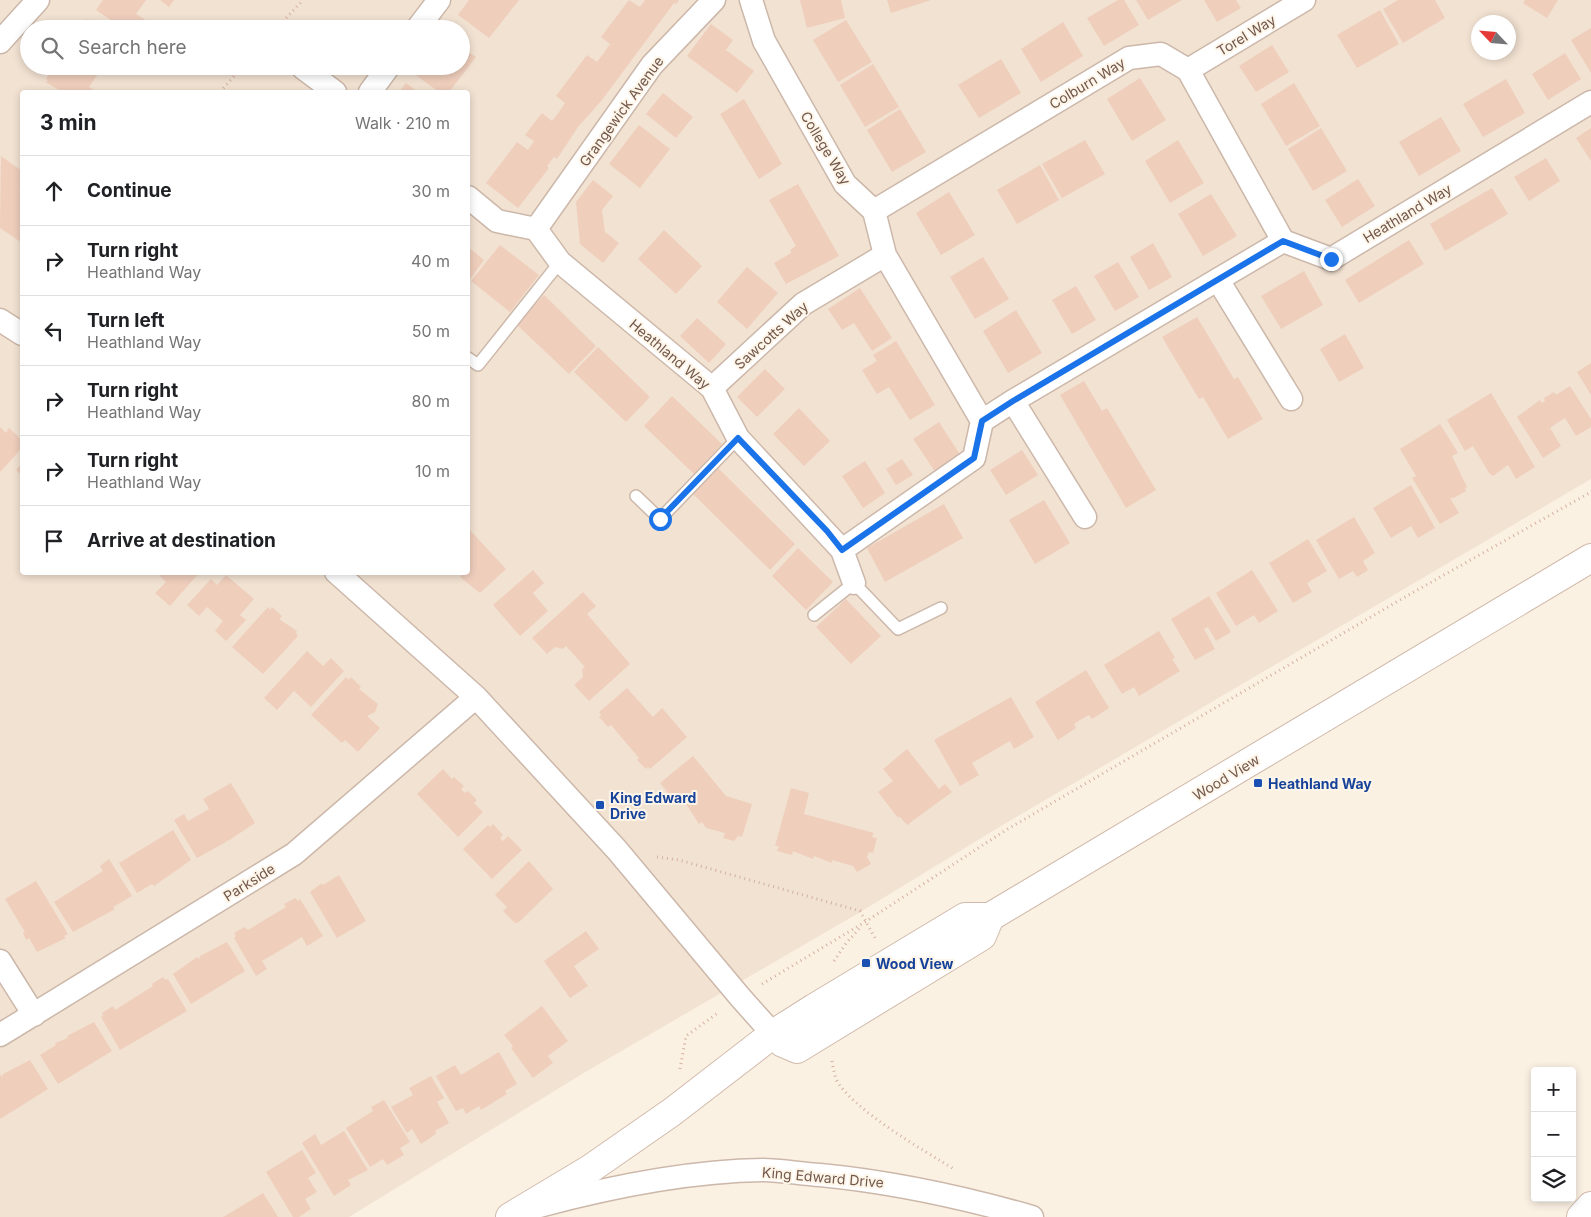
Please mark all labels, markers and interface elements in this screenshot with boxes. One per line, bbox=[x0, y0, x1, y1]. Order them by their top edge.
street label: Torel Way bbox=[1214, 11, 1279, 59]
north arrow bbox=[1471, 15, 1516, 60]
search box bbox=[20, 20, 470, 75]
icon: search bbox=[38, 34, 66, 62]
text: Search here bbox=[78, 36, 187, 59]
street label: Grangewick Avenue bbox=[575, 53, 667, 169]
street label: Colburn Way bbox=[1046, 54, 1128, 112]
street label: College Way bbox=[797, 108, 855, 188]
text: 3 min bbox=[40, 110, 96, 135]
text: Walk · 210 m bbox=[355, 113, 450, 133]
icon: ahead bbox=[40, 177, 68, 205]
text: Continue bbox=[87, 179, 172, 202]
street label: Heathland Way bbox=[1360, 180, 1454, 246]
text: 30 m bbox=[412, 181, 450, 201]
text: Turn right bbox=[87, 239, 178, 262]
icon: right bbox=[40, 247, 68, 275]
route end bbox=[1320, 248, 1343, 271]
text: 40 m bbox=[411, 251, 450, 271]
text: Heathland Way bbox=[87, 262, 201, 282]
street label: Sawcotts Way bbox=[731, 297, 811, 372]
text: Turn left bbox=[87, 309, 165, 332]
street label: Heathland Way bbox=[626, 315, 714, 393]
icon: left bbox=[40, 317, 68, 345]
text: 50 m bbox=[412, 321, 450, 341]
text: Heathland Way bbox=[87, 332, 201, 352]
text: Turn right bbox=[87, 379, 178, 402]
icon: right bbox=[40, 387, 68, 415]
text: 80 m bbox=[411, 391, 450, 411]
text: Heathland Way bbox=[87, 402, 201, 422]
text: Turn right bbox=[87, 449, 178, 472]
icon: right bbox=[40, 457, 68, 485]
text: 10 m bbox=[415, 461, 450, 481]
text: Heathland Way bbox=[87, 472, 201, 492]
route start bbox=[649, 508, 672, 531]
icon: arrive bbox=[40, 527, 68, 555]
text: Arrive at destination bbox=[87, 529, 276, 552]
street label: Wood View bbox=[1190, 750, 1262, 804]
place label: Heathland Way bbox=[1268, 775, 1372, 792]
marker: Heathland Way bbox=[1252, 777, 1264, 789]
place label: King Edward Drive bbox=[610, 789, 696, 822]
marker: King Edward Drive bbox=[594, 799, 606, 811]
street label: Parkside bbox=[220, 860, 278, 904]
place label: Wood View bbox=[876, 955, 954, 972]
marker: Wood View bbox=[860, 957, 872, 969]
map controls bbox=[1531, 1067, 1576, 1202]
button: + bbox=[1531, 1067, 1576, 1112]
button: − bbox=[1531, 1112, 1576, 1157]
button: layers bbox=[1531, 1157, 1576, 1202]
street label: King Edward Drive bbox=[761, 1163, 885, 1191]

